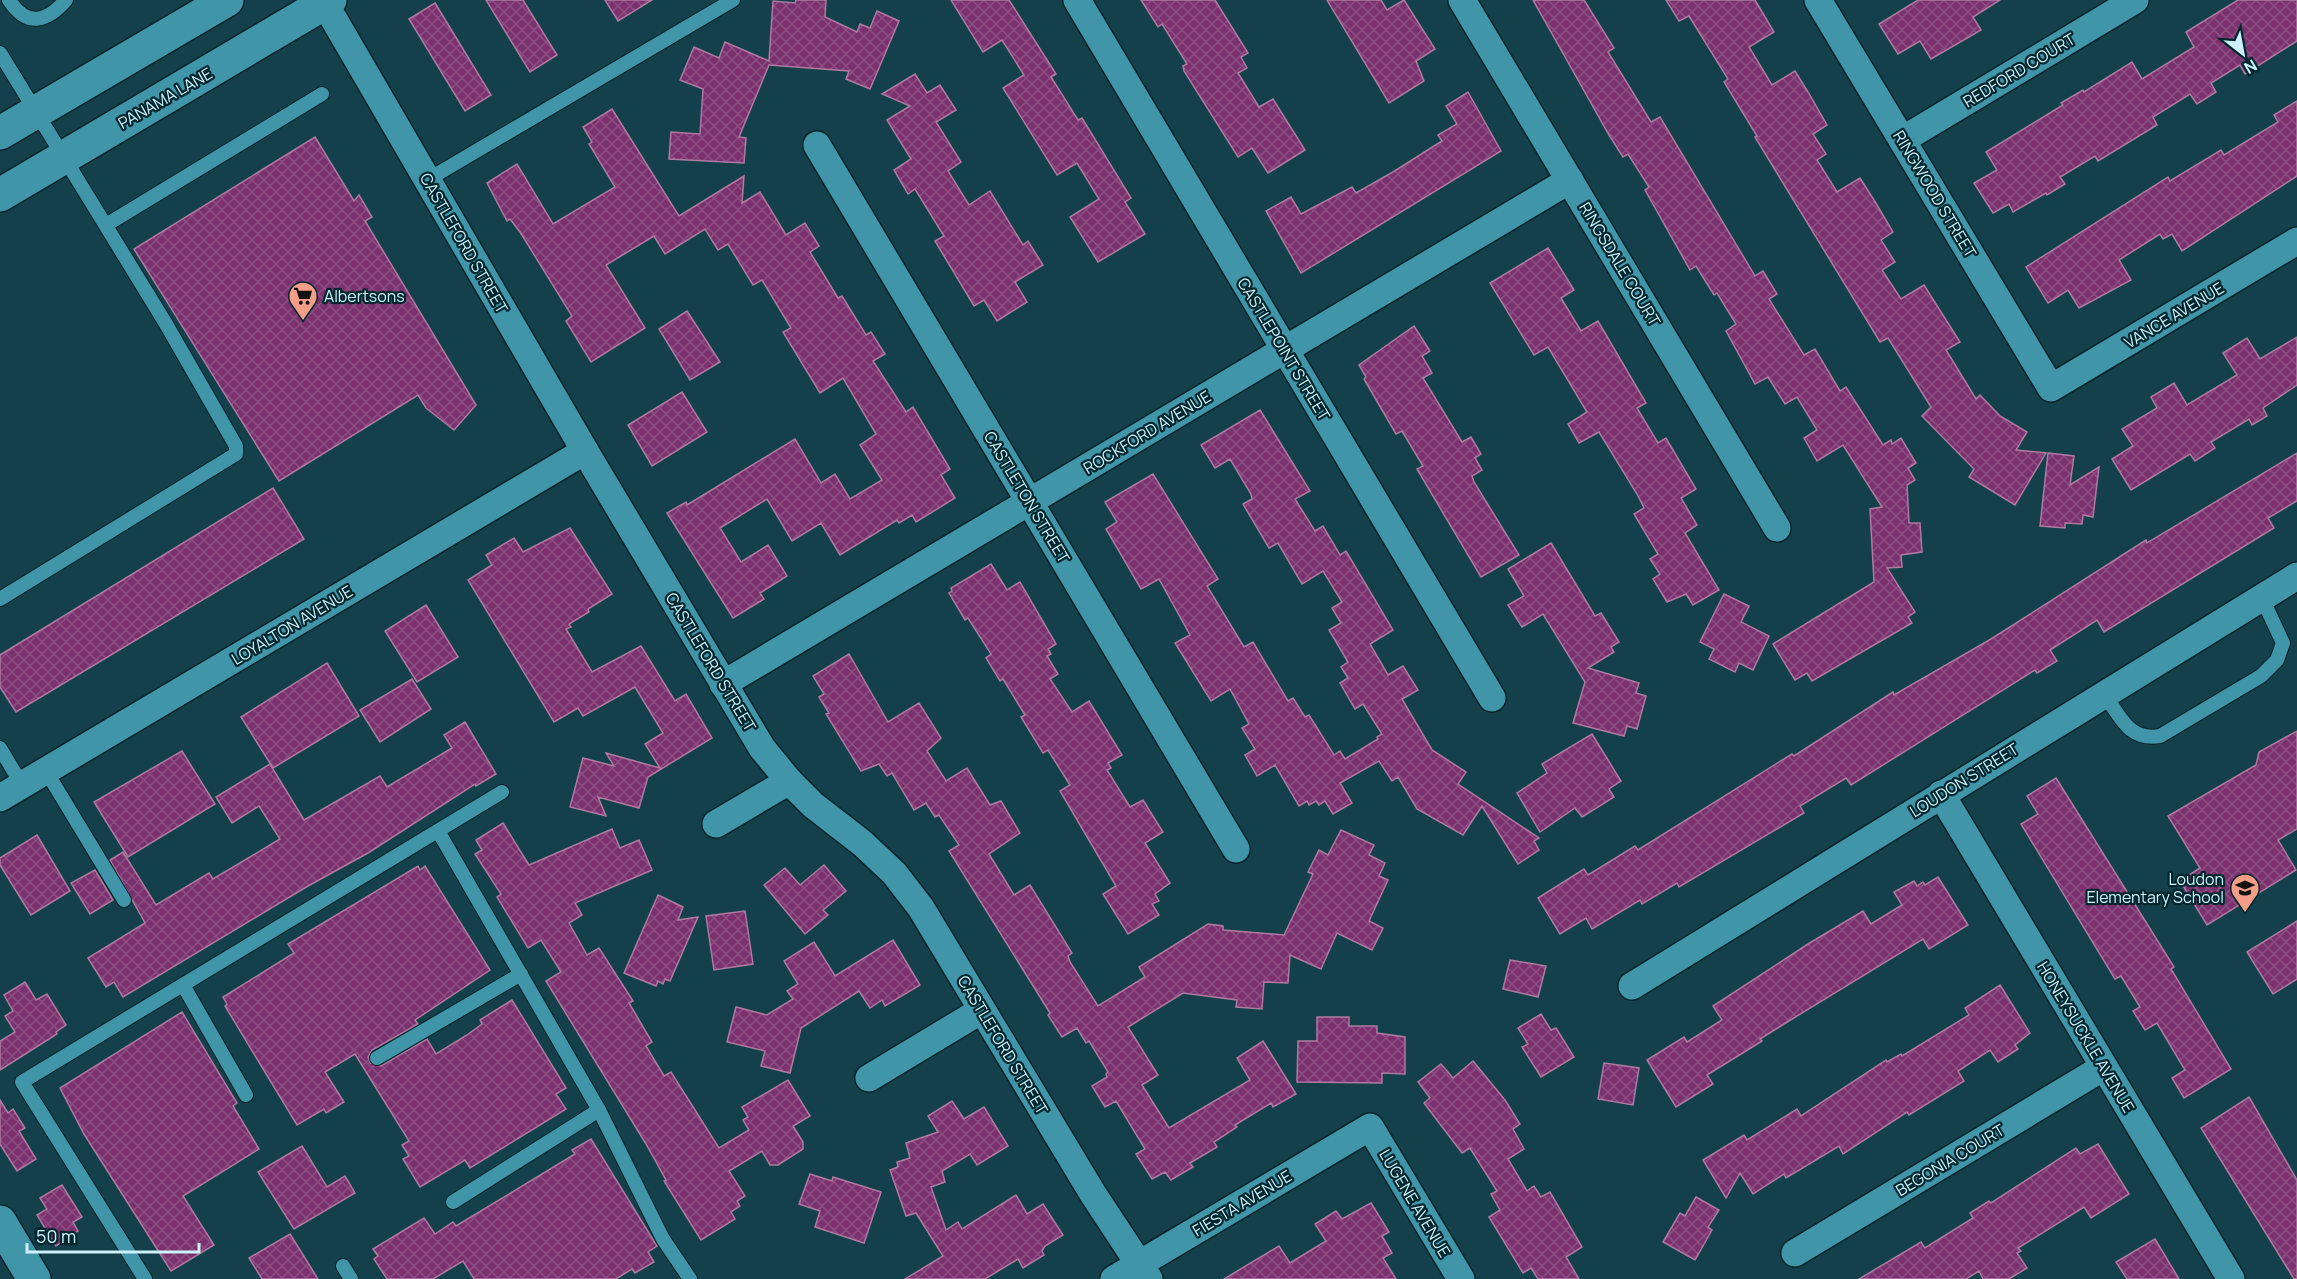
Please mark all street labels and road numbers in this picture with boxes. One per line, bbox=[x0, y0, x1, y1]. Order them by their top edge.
street label: REDFORD COURT bbox=[1959, 28, 2080, 112]
street label: PANAMA LANE bbox=[114, 62, 216, 134]
street label: RINGWOOD STREET bbox=[1888, 126, 1982, 262]
street label: CASTLEFORD STREET bbox=[415, 169, 513, 318]
street label: RINGSDALE COURT bbox=[1574, 198, 1666, 330]
street label: CASTLEPOINT STREET bbox=[1233, 273, 1336, 425]
street label: VANCE AVENUE bbox=[2120, 277, 2228, 353]
street label: ROCKFORD AVENUE bbox=[1079, 385, 1215, 479]
street label: CASTLETON STREET bbox=[979, 427, 1075, 567]
street label: LOYALTON AVENUE bbox=[227, 580, 357, 670]
street label: CASTLEFORD STREET bbox=[661, 588, 761, 736]
street label: LOUDON STREET bbox=[1905, 737, 2023, 822]
street label: HONEYSUCKLE AVENUE bbox=[2032, 957, 2140, 1117]
street label: CASTLEFORD STREET bbox=[953, 971, 1053, 1119]
street label: BEGONIA COURT bbox=[1892, 1119, 2009, 1201]
street label: LUGENE AVENUE bbox=[1374, 1145, 1456, 1261]
street label: FIESTA AVENUE bbox=[1188, 1165, 1296, 1241]

